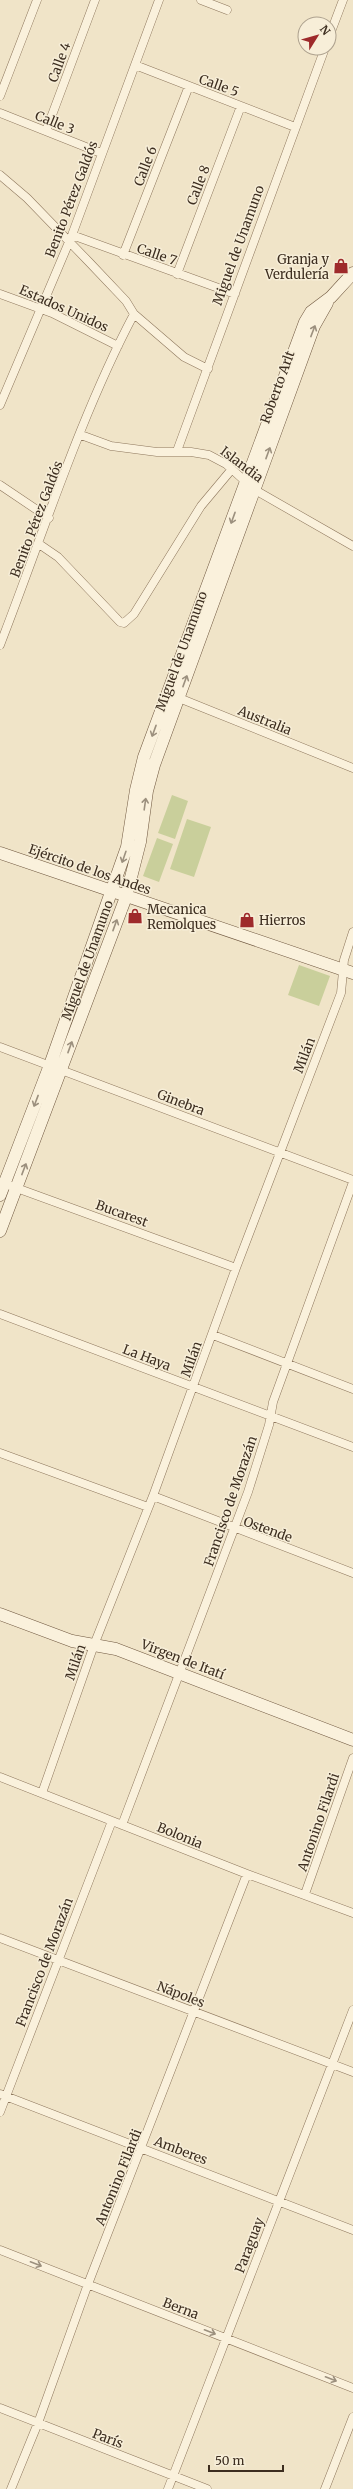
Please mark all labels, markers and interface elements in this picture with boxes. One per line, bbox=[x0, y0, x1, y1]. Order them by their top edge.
north arrow bbox=[297, 16, 337, 56]
text: N bbox=[317, 22, 333, 38]
street label: Calle 4 bbox=[44, 40, 75, 85]
street label: Calle 5 bbox=[197, 70, 241, 100]
street label: Calle 3 bbox=[33, 107, 77, 138]
street label: Benito Pérez Galdós bbox=[41, 138, 102, 260]
street label: Calle 6 bbox=[130, 144, 161, 189]
street label: Calle 8 bbox=[183, 163, 214, 208]
street label: Miguel de Unamuno bbox=[209, 182, 268, 308]
street label: Calle 7 bbox=[135, 240, 180, 269]
place label: Granja y Verdulería bbox=[264, 251, 329, 283]
shop icon: Granja y Verdulería bbox=[332, 257, 350, 275]
street label: Estados Unidos bbox=[17, 281, 111, 336]
one-way arrow bbox=[309, 325, 317, 337]
street label: Roberto Arlt bbox=[256, 348, 299, 426]
street label: Islandia bbox=[217, 443, 267, 486]
one-way arrow bbox=[265, 447, 273, 459]
street label: Benito Pérez Galdós bbox=[6, 458, 67, 580]
one-way arrow bbox=[228, 511, 236, 523]
street label: Miguel de Unamuno bbox=[152, 588, 211, 714]
one-way arrow bbox=[181, 675, 189, 687]
street label: Australia bbox=[235, 702, 294, 739]
one-way arrow bbox=[149, 725, 157, 737]
one-way arrow bbox=[142, 798, 149, 811]
street label: Ejército de los Andes bbox=[26, 841, 153, 898]
one-way arrow bbox=[119, 851, 127, 863]
street label: Miguel de Unamuno bbox=[58, 897, 117, 1023]
place label: Mecanica Remolques bbox=[147, 901, 216, 933]
shop icon: Mecanica Remolques bbox=[126, 907, 144, 925]
shop icon: Hierros bbox=[238, 911, 256, 929]
place label: Hierros bbox=[259, 912, 306, 929]
one-way arrow bbox=[112, 920, 120, 932]
street label: Milán bbox=[290, 1035, 319, 1075]
one-way arrow bbox=[67, 1041, 74, 1054]
street label: Ginebra bbox=[155, 1086, 207, 1119]
one-way arrow bbox=[31, 1095, 39, 1107]
one-way arrow bbox=[21, 1163, 29, 1175]
street label: Bucarest bbox=[93, 1196, 150, 1231]
street label: Milán bbox=[177, 1339, 206, 1379]
street label: La Haya bbox=[120, 1341, 173, 1374]
street label: Francisco de Morazán bbox=[200, 1433, 261, 1569]
street label: Ostende bbox=[241, 1513, 295, 1546]
street label: Virgen de Itatí bbox=[138, 1635, 228, 1683]
street label: Milán bbox=[61, 1642, 90, 1682]
street label: Antonino Filardi bbox=[293, 1771, 343, 1874]
street label: Bolonia bbox=[154, 1819, 205, 1852]
street label: Francisco de Morazán bbox=[12, 1895, 77, 2029]
street label: Nápoles bbox=[154, 1978, 207, 2011]
street label: Antonino Filardi bbox=[91, 2126, 146, 2229]
street label: Amberes bbox=[151, 2132, 210, 2168]
street label: Paraguay bbox=[231, 2215, 268, 2275]
one-way arrow bbox=[30, 2261, 42, 2269]
street label: Berna bbox=[160, 2294, 201, 2323]
one-way arrow bbox=[203, 2328, 215, 2336]
one-way arrow bbox=[324, 2376, 336, 2384]
street label: París bbox=[90, 2425, 126, 2452]
scale bar bbox=[209, 2447, 283, 2473]
text: 50 m bbox=[215, 2453, 244, 2468]

